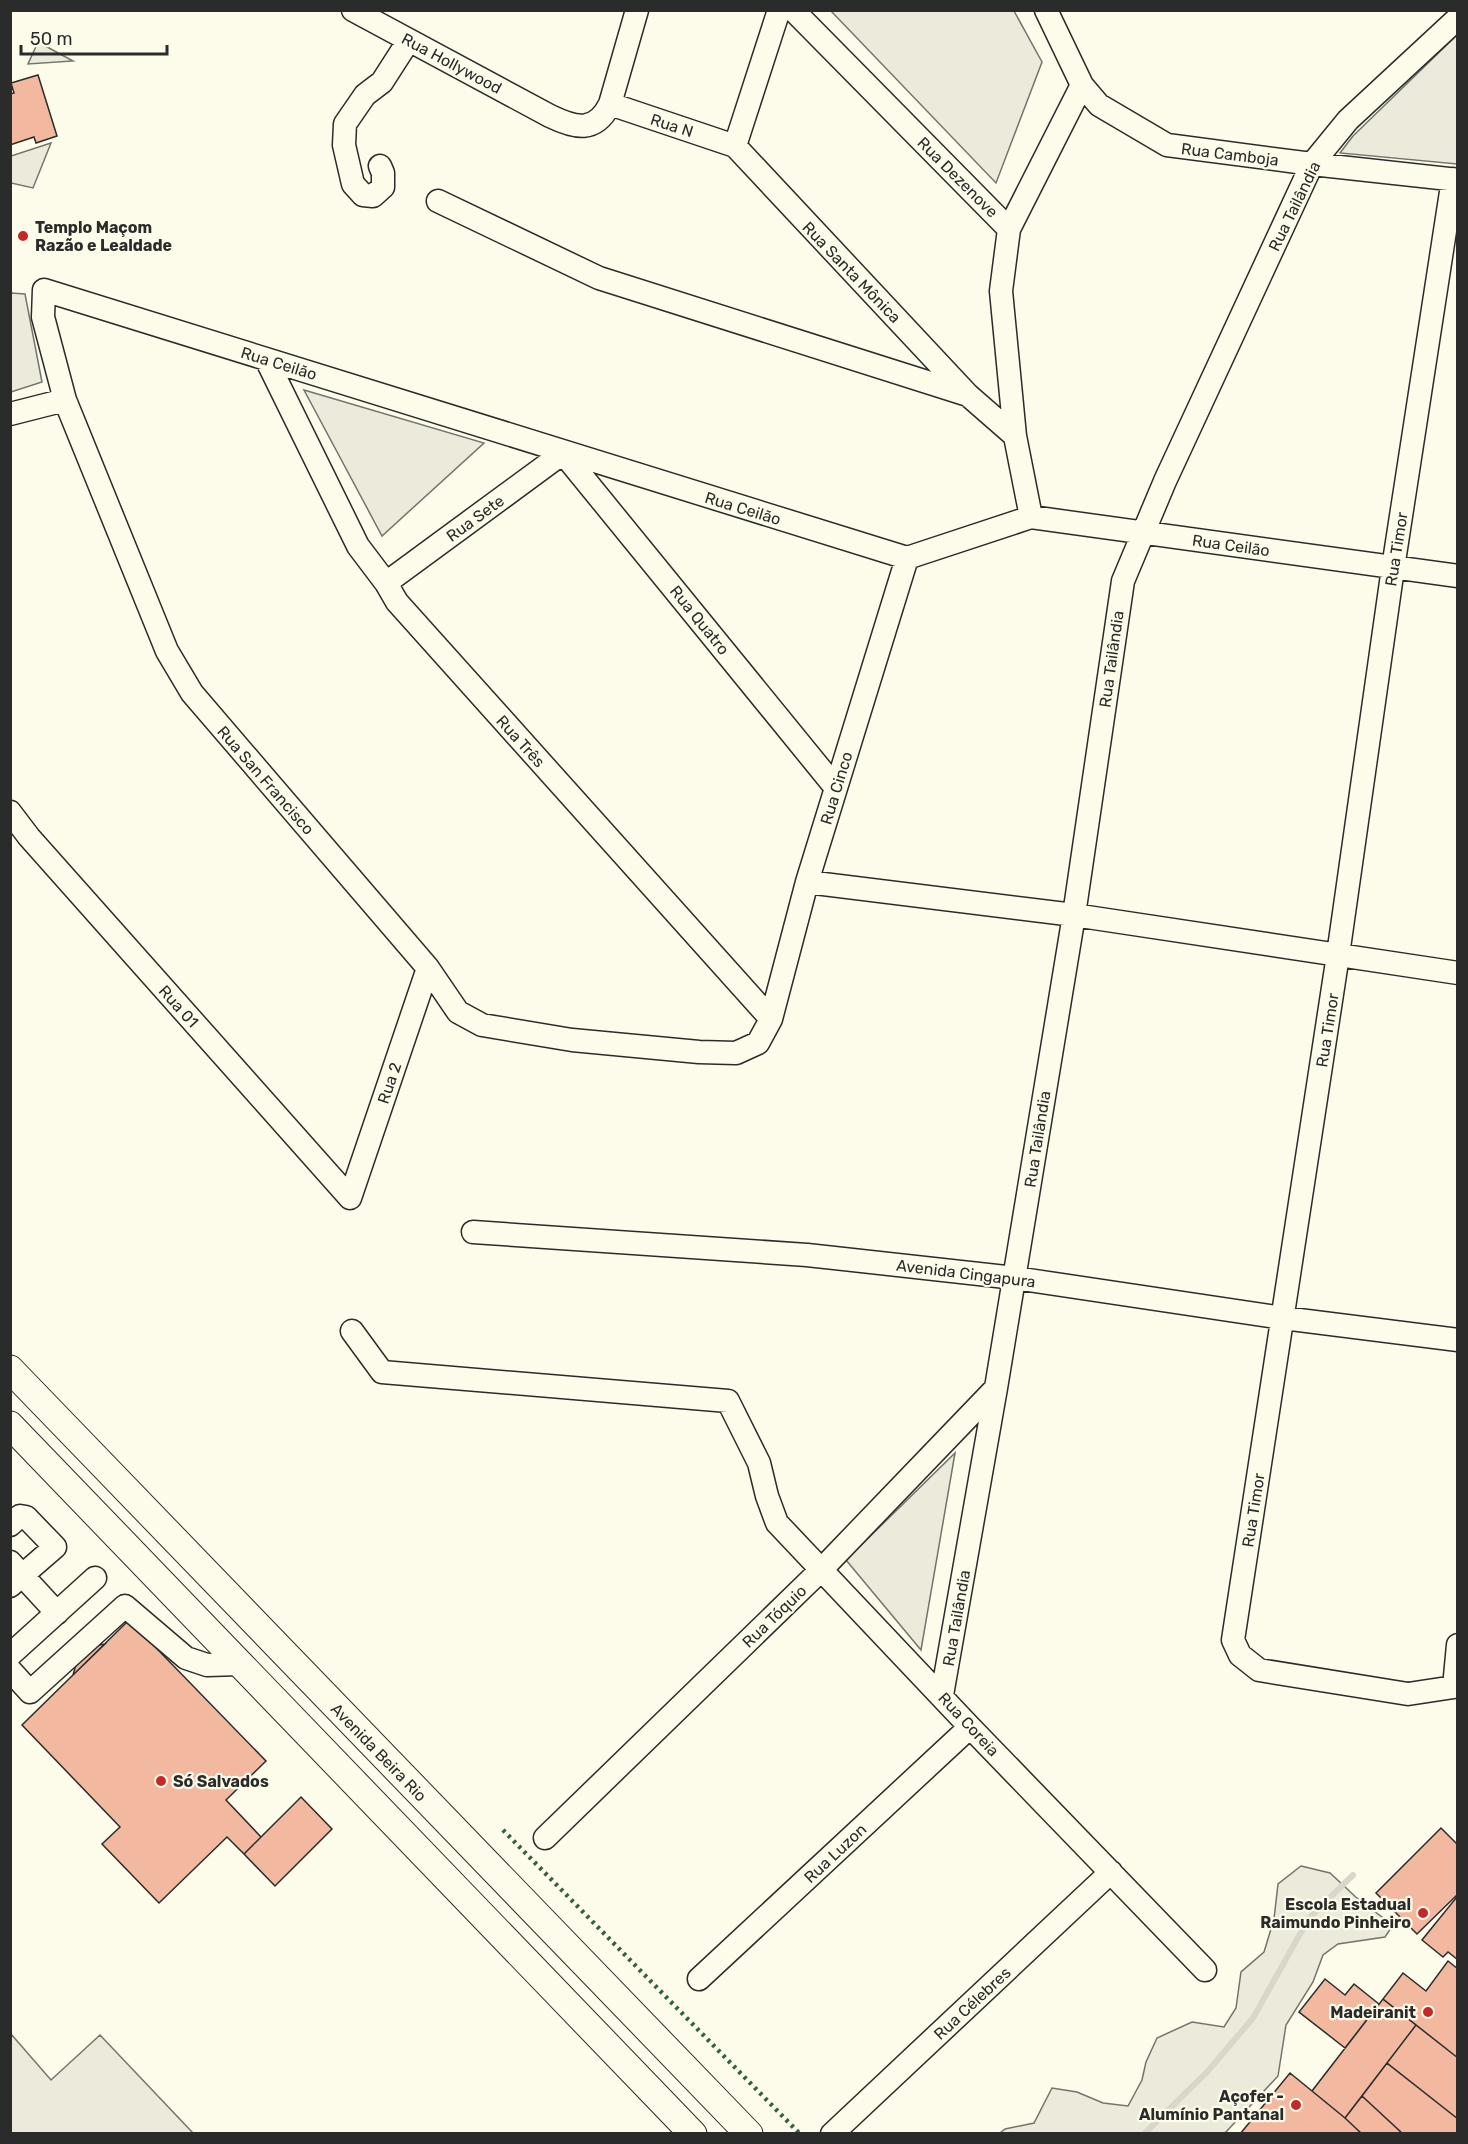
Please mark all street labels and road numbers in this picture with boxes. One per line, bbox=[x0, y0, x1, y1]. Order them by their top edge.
street label: Rua Hollywood bbox=[398, 29, 505, 98]
street label: Rua N bbox=[648, 110, 696, 141]
street label: Rua Dezenove bbox=[913, 133, 1002, 222]
street label: Rua Camboja bbox=[1180, 139, 1280, 170]
street label: Rua Tailândia bbox=[1265, 158, 1324, 254]
street label: Rua Santa Mônica bbox=[798, 218, 905, 327]
street label: Rua Ceilão bbox=[239, 343, 319, 384]
street label: Rua Ceilão bbox=[703, 488, 783, 529]
street label: Rua Sete bbox=[443, 491, 508, 546]
street label: Rua Timor bbox=[1381, 511, 1412, 588]
street label: Rua Ceilão bbox=[1191, 531, 1271, 560]
street label: Rua Quatro bbox=[666, 582, 733, 659]
street label: Rua Tailândia bbox=[1095, 609, 1128, 709]
street label: Rua Três bbox=[492, 711, 549, 771]
street label: Rua San Francisco bbox=[213, 722, 318, 839]
street label: Rua Cinco bbox=[816, 749, 857, 827]
street label: Rua 01 bbox=[155, 981, 202, 1031]
street label: Rua Timor bbox=[1312, 992, 1343, 1069]
street label: Rua 2 bbox=[374, 1060, 405, 1106]
street label: Rua Tailândia bbox=[1020, 1089, 1055, 1189]
street label: Avenida Cingapura bbox=[895, 1256, 1037, 1291]
street label: Rua Timor bbox=[1238, 1472, 1269, 1549]
street label: Rua Tailândia bbox=[939, 1568, 974, 1668]
street label: Rua Tóquio bbox=[738, 1581, 810, 1652]
street label: Rua Coreia bbox=[934, 1688, 1003, 1760]
street label: Avenida Beira Rio bbox=[327, 1699, 430, 1805]
street label: Rua Luzon bbox=[800, 1820, 870, 1887]
street label: Rua Célebres bbox=[930, 1963, 1015, 2044]

